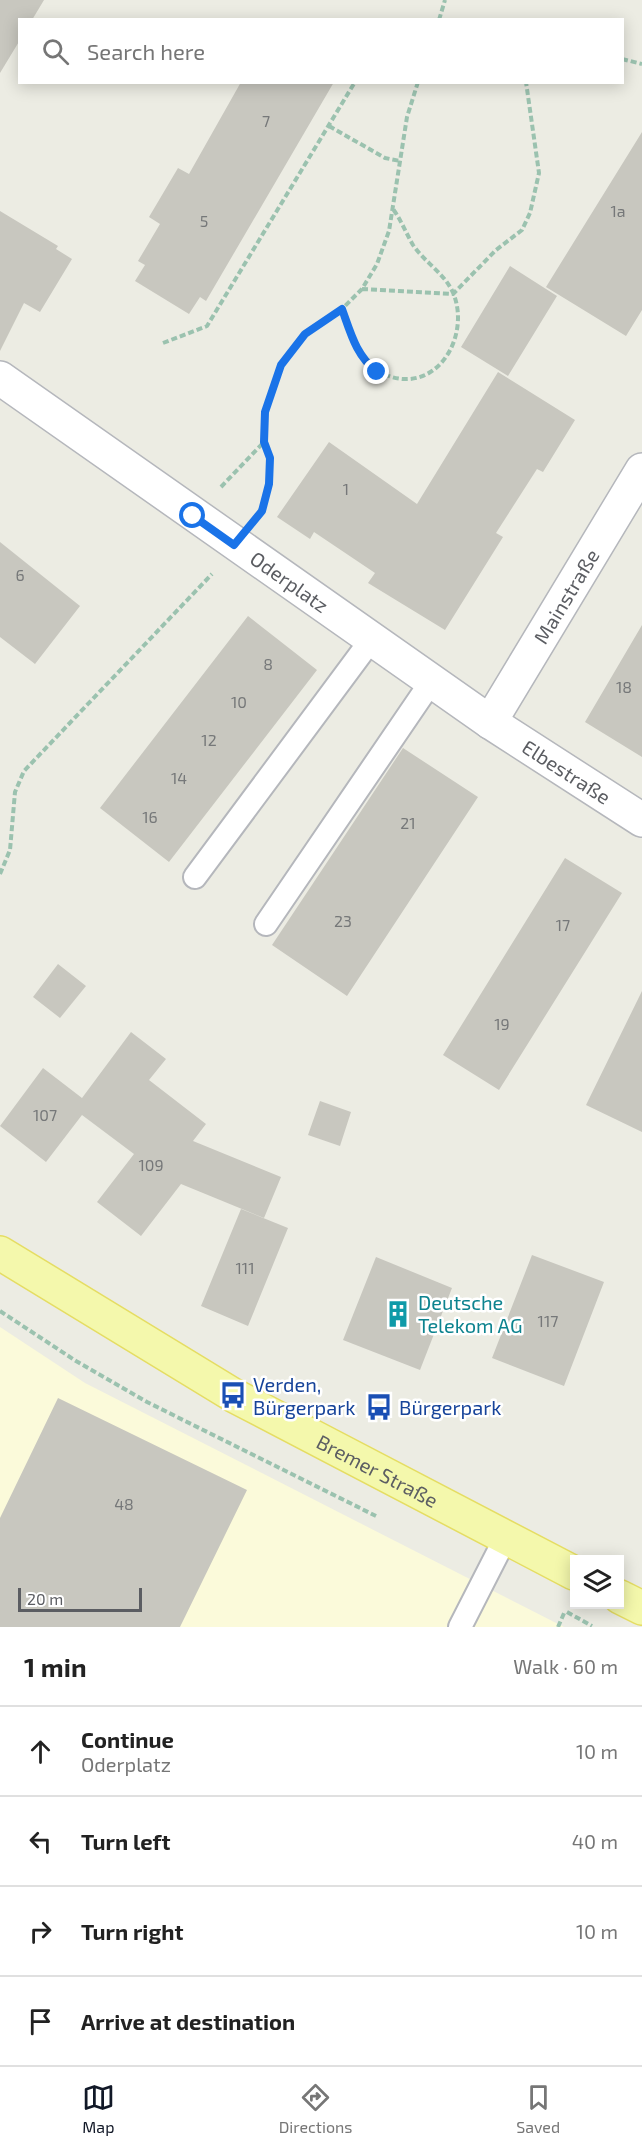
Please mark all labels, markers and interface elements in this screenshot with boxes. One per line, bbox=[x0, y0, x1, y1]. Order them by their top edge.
search box bbox=[18, 18, 624, 84]
icon: search bbox=[39, 35, 72, 68]
text: Search here bbox=[87, 38, 205, 64]
house number: 7 bbox=[262, 111, 270, 130]
house number: 1a bbox=[610, 201, 626, 220]
house number: 5 bbox=[200, 211, 208, 230]
route end bbox=[363, 358, 389, 384]
house number: 1 bbox=[343, 479, 349, 498]
route start bbox=[179, 502, 205, 528]
street label: Mainstraße bbox=[528, 544, 604, 648]
street label: Oderplatz bbox=[246, 546, 333, 617]
house number: 6 bbox=[15, 565, 25, 584]
house number: 8 bbox=[263, 654, 273, 673]
house number: 18 bbox=[616, 677, 632, 696]
house number: 10 bbox=[231, 692, 247, 711]
house number: 12 bbox=[201, 730, 217, 749]
street label: Elbestraße bbox=[518, 734, 615, 809]
house number: 14 bbox=[171, 768, 187, 787]
house number: 16 bbox=[142, 807, 158, 826]
house number: 21 bbox=[400, 813, 416, 832]
house number: 23 bbox=[334, 911, 352, 930]
house number: 17 bbox=[556, 915, 570, 934]
house number: 19 bbox=[494, 1014, 510, 1033]
house number: 107 bbox=[33, 1105, 57, 1124]
house number: 109 bbox=[138, 1155, 164, 1174]
house number: 111 bbox=[235, 1258, 255, 1277]
place label: Deutsche Telekom AG bbox=[418, 1290, 522, 1337]
building icon: Deutsche Telekom AG bbox=[383, 1299, 413, 1329]
house number: 117 bbox=[538, 1311, 558, 1330]
place label: Verden, Bürgerpark bbox=[253, 1372, 355, 1419]
bus stop icon: Verden, Bürgerpark bbox=[218, 1380, 248, 1410]
bus stop icon: Bürgerpark bbox=[364, 1392, 394, 1422]
place label: Bürgerpark bbox=[399, 1395, 501, 1419]
street label: Bremer Straße bbox=[313, 1429, 442, 1512]
house number: 48 bbox=[114, 1494, 134, 1513]
map controls bbox=[570, 1555, 624, 1609]
button: layers bbox=[570, 1555, 624, 1609]
scale bar bbox=[18, 1585, 142, 1612]
text: 20 m bbox=[27, 1589, 63, 1608]
text: 1 min bbox=[24, 1651, 87, 1682]
text: Walk · 60 m bbox=[513, 1654, 618, 1678]
text: Continue bbox=[81, 1726, 174, 1752]
icon: ahead bbox=[24, 1735, 57, 1768]
text: 10 m bbox=[576, 1739, 618, 1763]
text: Oderplatz bbox=[81, 1752, 171, 1776]
icon: left bbox=[24, 1825, 57, 1858]
text: Turn left bbox=[81, 1828, 170, 1854]
text: 40 m bbox=[572, 1829, 618, 1853]
icon: right bbox=[24, 1915, 57, 1948]
text: Turn right bbox=[81, 1918, 183, 1944]
text: 10 m bbox=[576, 1919, 618, 1943]
icon: arrive bbox=[24, 2005, 57, 2038]
text: Arrive at destination bbox=[81, 2008, 295, 2034]
tab: Map bbox=[82, 2081, 115, 2136]
tab: Directions bbox=[279, 2081, 352, 2136]
tab: Saved bbox=[516, 2081, 560, 2136]

